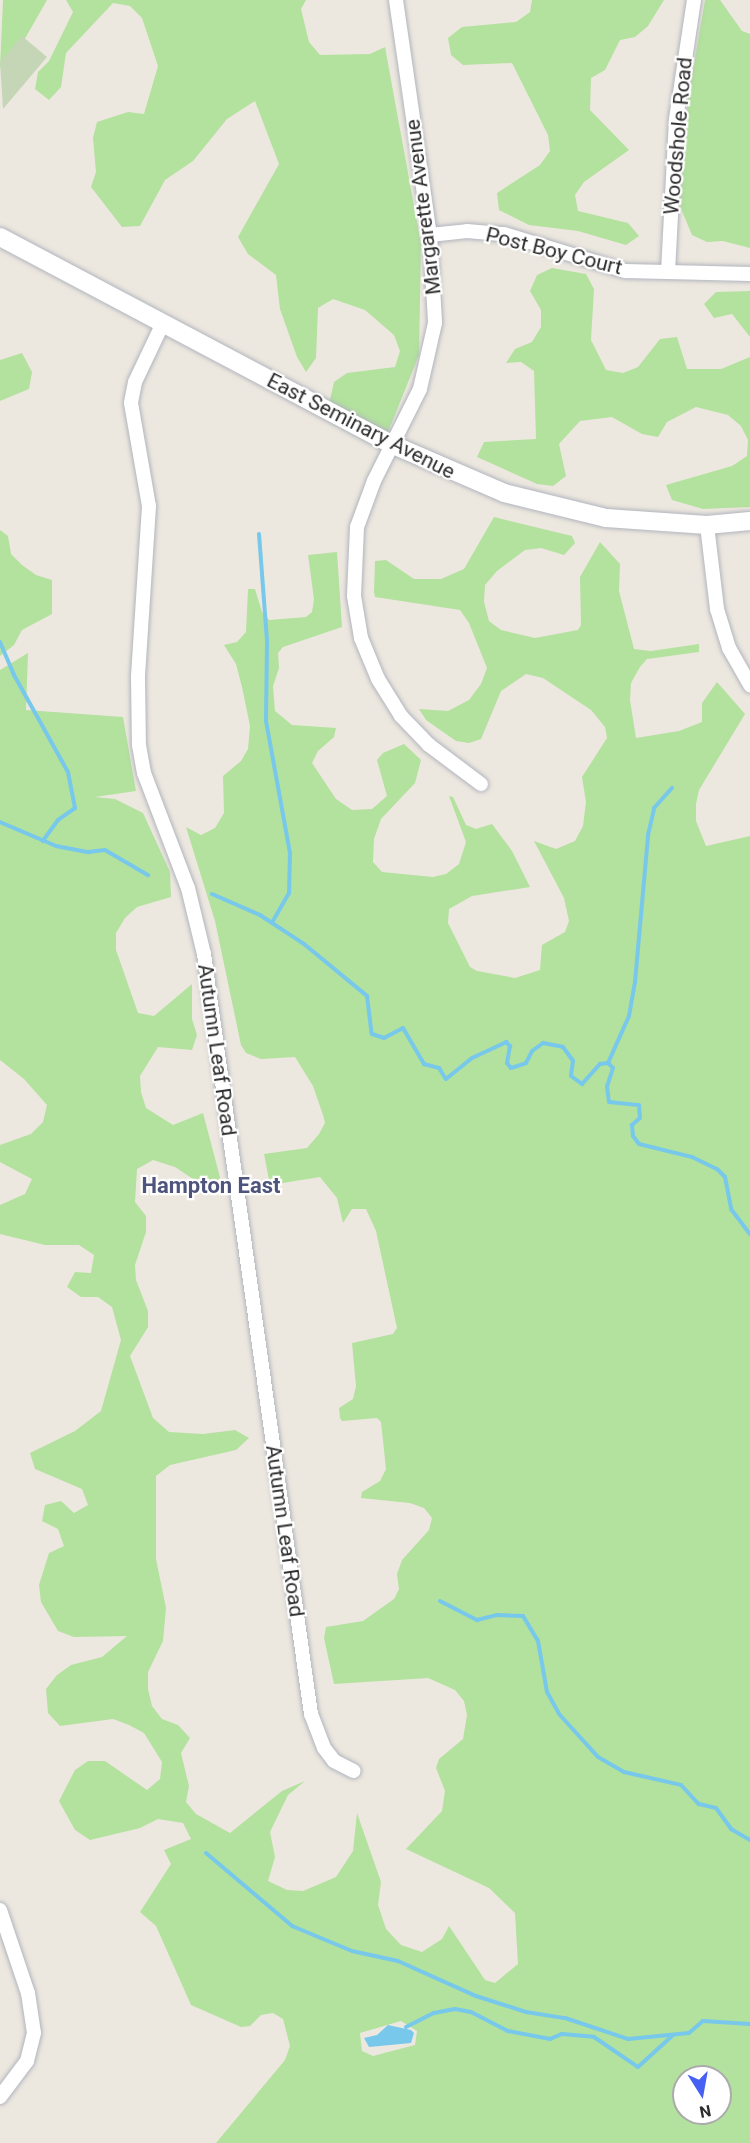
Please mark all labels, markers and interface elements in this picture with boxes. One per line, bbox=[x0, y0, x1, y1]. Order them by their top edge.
street label: Woodshole Road bbox=[659, 56, 697, 216]
street label: Margarette Avenue bbox=[400, 118, 446, 296]
street label: Post Boy Court bbox=[483, 222, 625, 280]
street label: East Seminary Avenue bbox=[263, 368, 459, 484]
street label: Autumn Leaf Road bbox=[192, 962, 242, 1138]
district label: Hampton East bbox=[141, 1173, 281, 1199]
street label: Autumn Leaf Road bbox=[260, 1443, 310, 1619]
north arrow bbox=[672, 2065, 732, 2125]
text: N bbox=[698, 2101, 713, 2122]

